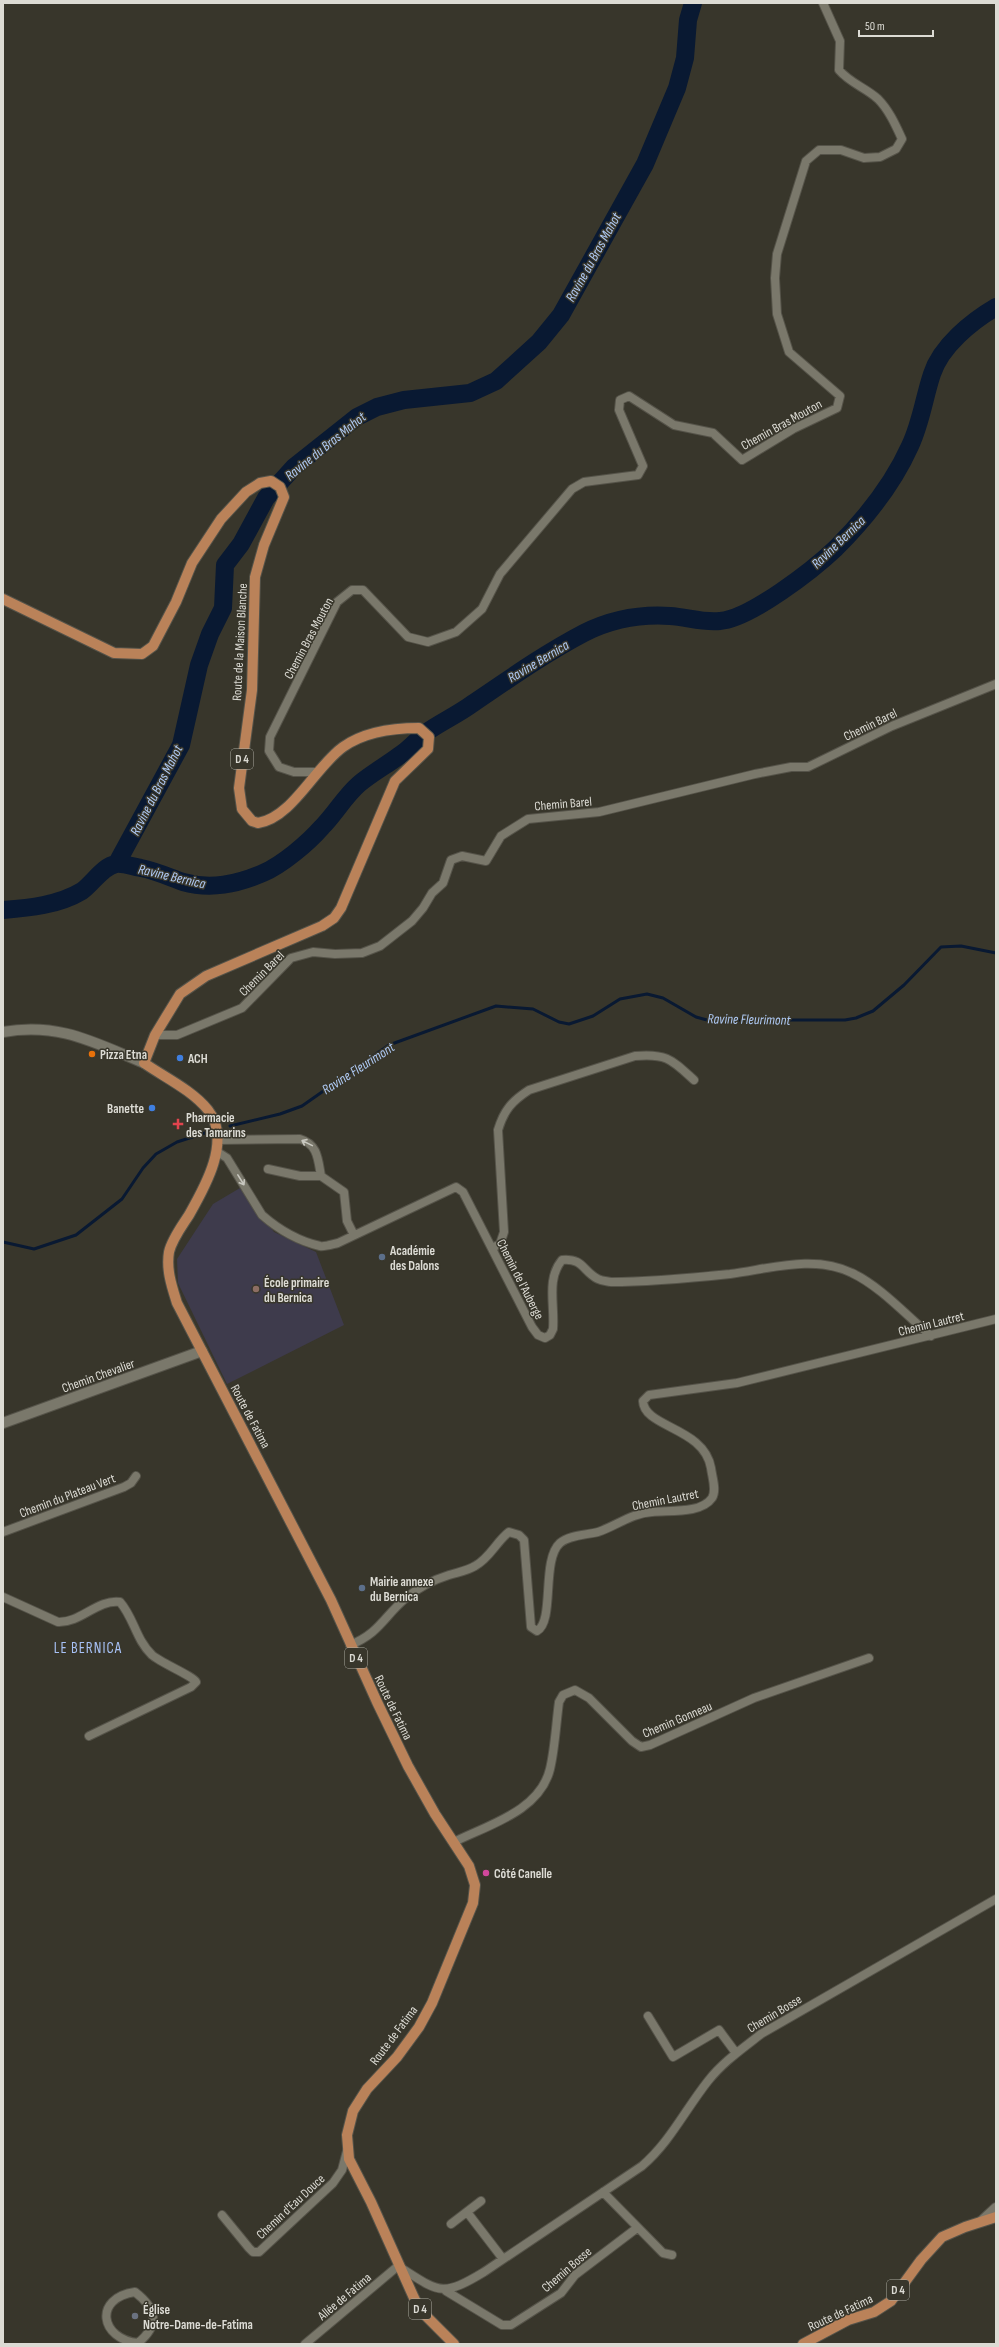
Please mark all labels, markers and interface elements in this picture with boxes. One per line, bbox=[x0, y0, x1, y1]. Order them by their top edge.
scale bar bbox=[859, 12, 933, 38]
text: 50 m bbox=[865, 19, 885, 34]
water label: Ravine du Bras Mahot bbox=[562, 209, 625, 305]
street label: Chemin Bras Mouton bbox=[738, 396, 825, 454]
water label: Ravine du Bras Mahot bbox=[281, 408, 370, 484]
water label: Ravine Bernica bbox=[808, 512, 869, 572]
street label: Route de la Maison Blanche bbox=[229, 583, 251, 701]
street label: Chemin Bras Mouton bbox=[281, 595, 337, 682]
water label: Ravine Bernica bbox=[505, 636, 572, 686]
street label: Chemin Barel bbox=[841, 705, 900, 745]
water label: Ravine du Bras Mahot bbox=[126, 742, 187, 838]
road number: D 4 bbox=[231, 749, 253, 769]
street label: Chemin Barel bbox=[534, 794, 592, 814]
water label: Ravine Bernica bbox=[137, 861, 207, 893]
street label: Chemin Barel bbox=[236, 948, 288, 1000]
water label: Ravine Fleurimont bbox=[707, 1010, 792, 1029]
water label: Ravine Fleurimont bbox=[319, 1038, 398, 1098]
place label: Pizza Etna bbox=[100, 1047, 147, 1063]
marker: Pizza Etna bbox=[87, 1049, 97, 1059]
place label: ACH bbox=[187, 1051, 208, 1067]
marker: ACH bbox=[175, 1053, 185, 1063]
place label: Banette bbox=[107, 1101, 144, 1117]
marker: Banette bbox=[147, 1103, 157, 1113]
place label: Pharmacie des Tamarins bbox=[186, 1110, 246, 1141]
marker: Pharmacie des Tamarins bbox=[173, 1119, 183, 1129]
one-way arrow bbox=[301, 1139, 313, 1146]
one-way arrow bbox=[237, 1174, 245, 1186]
street label: Chemin de l'Auberge bbox=[493, 1237, 547, 1322]
place label: Académie des Dalons bbox=[389, 1243, 439, 1274]
marker: Académie des Dalons bbox=[377, 1252, 387, 1262]
place label: École primaire du Bernica bbox=[264, 1275, 330, 1306]
marker: École primaire du Bernica bbox=[251, 1284, 261, 1294]
street label: Chemin Lautret bbox=[897, 1308, 966, 1340]
street label: Chemin Chevalier bbox=[60, 1355, 137, 1397]
street label: Route de Fatima bbox=[227, 1382, 274, 1451]
street label: Chemin du Plateau Vert bbox=[17, 1470, 118, 1522]
street label: Chemin Lautret bbox=[631, 1486, 700, 1514]
place label: Mairie annexe du Bernica bbox=[370, 1574, 434, 1605]
marker: Mairie annexe du Bernica bbox=[357, 1583, 367, 1593]
district label: LE BERNICA bbox=[54, 1639, 122, 1658]
road number: D 4 bbox=[345, 1648, 367, 1668]
street label: Route de Fatima bbox=[371, 1672, 416, 1742]
street label: Chemin Gonneau bbox=[640, 1698, 715, 1742]
place label: Côté Canelle bbox=[494, 1866, 553, 1882]
marker: Côté Canelle bbox=[481, 1868, 491, 1878]
street label: Chemin Bosse bbox=[744, 1991, 805, 2036]
street label: Route de Fatima bbox=[366, 2003, 421, 2068]
street label: Chemin d'Eau Douce bbox=[253, 2171, 328, 2243]
street label: Chemin Bosse bbox=[538, 2244, 595, 2296]
street label: Allée de Fatima bbox=[314, 2270, 375, 2325]
road number: D 4 bbox=[887, 2280, 909, 2300]
street label: Route de Fatima bbox=[805, 2291, 876, 2335]
road number: D 4 bbox=[409, 2299, 431, 2319]
place label: Église Notre-Dame-de-Fatima bbox=[143, 2302, 253, 2333]
marker: Église Notre-Dame-de-Fatima bbox=[130, 2311, 140, 2321]

